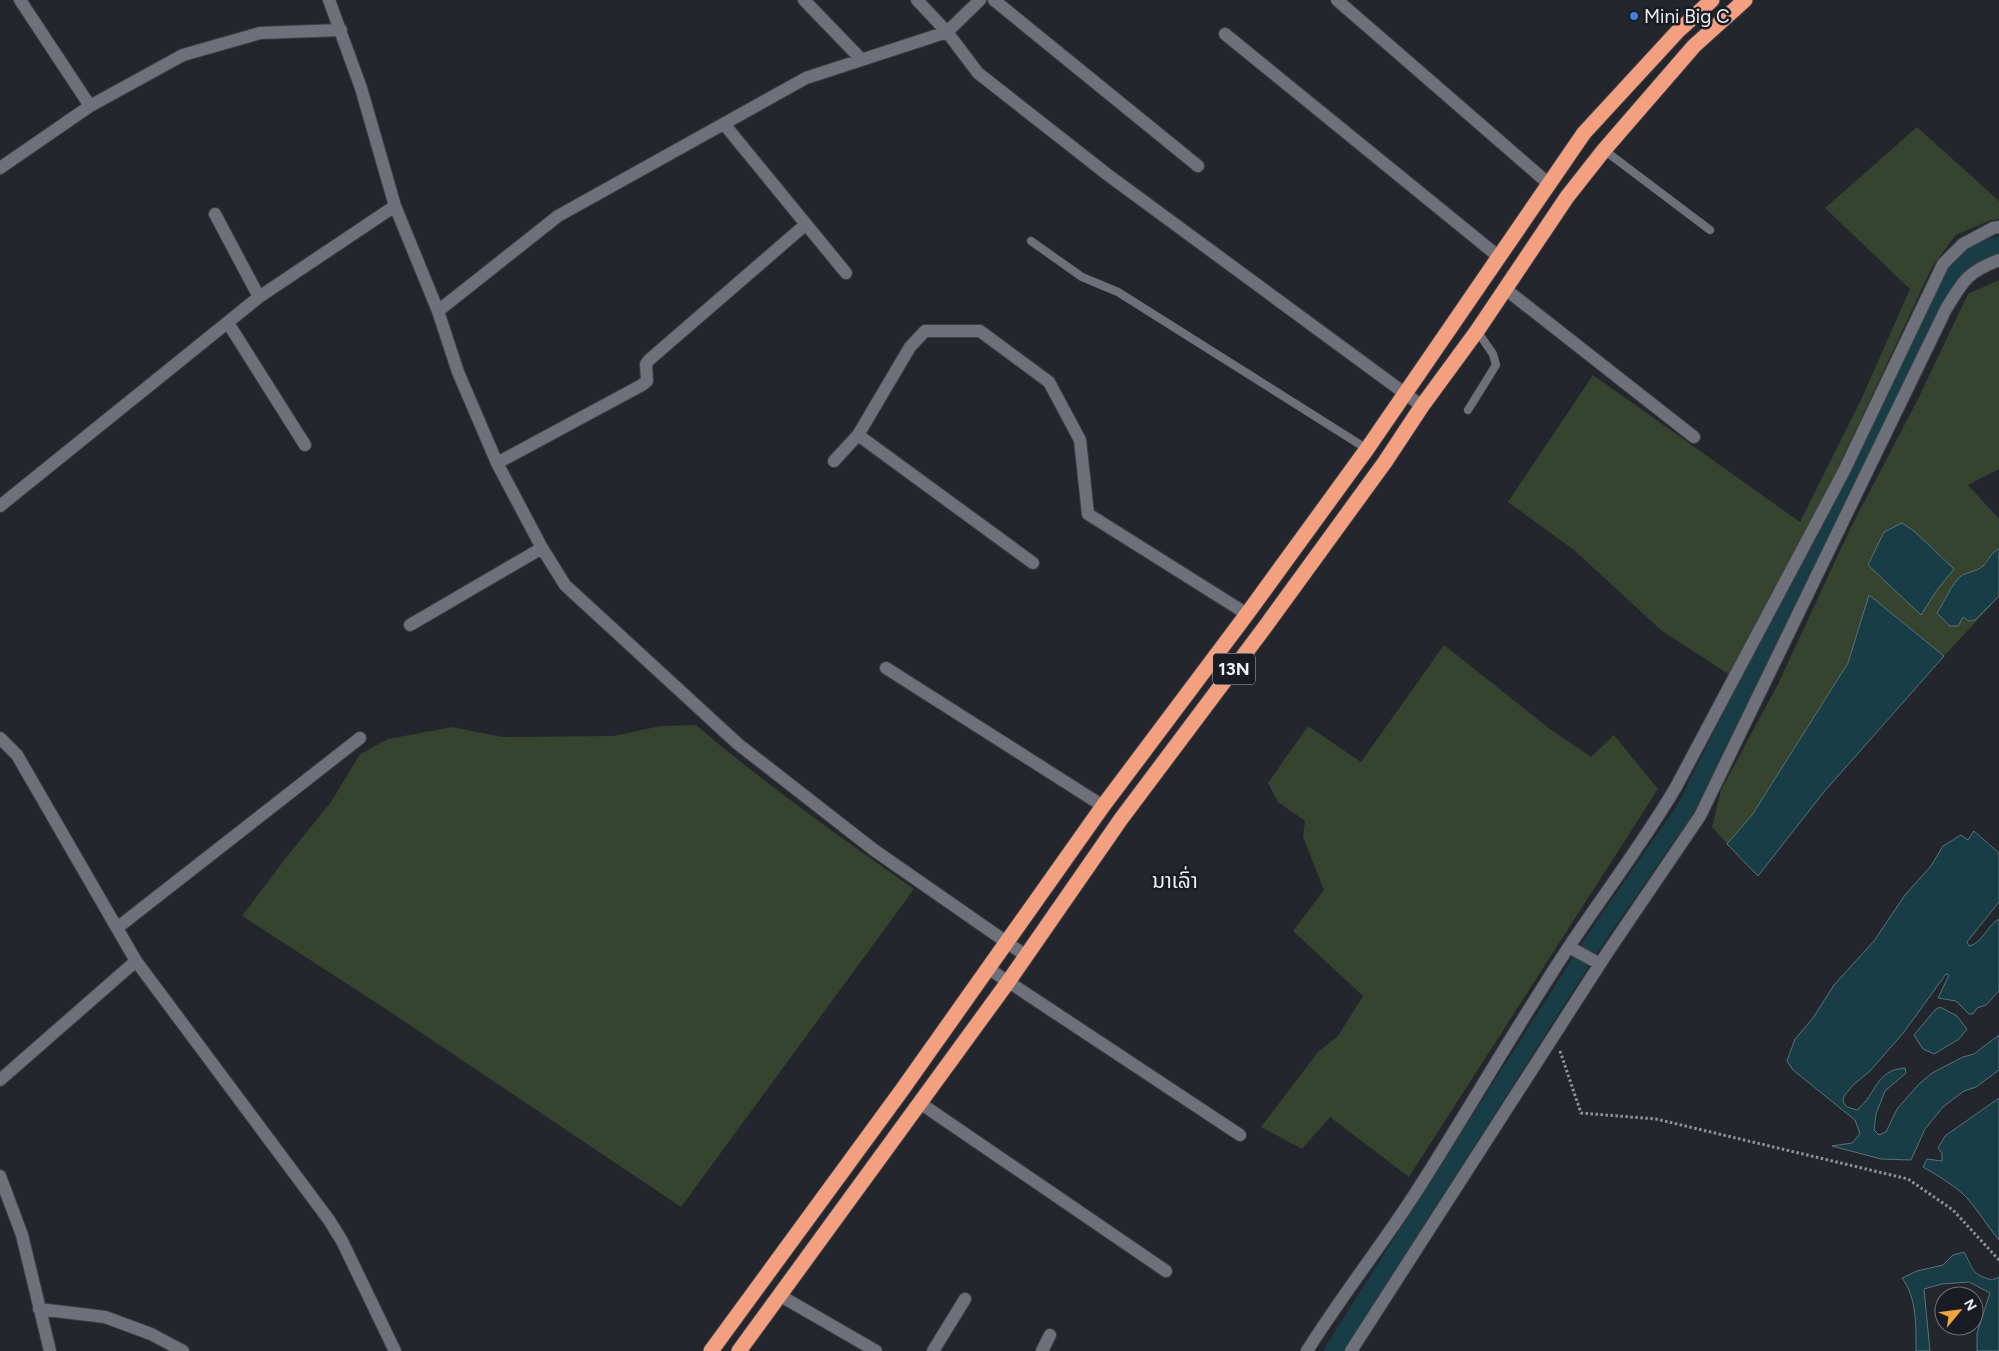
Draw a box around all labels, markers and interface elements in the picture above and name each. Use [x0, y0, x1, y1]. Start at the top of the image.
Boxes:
place label: Mini Big C [1644, 5, 1730, 28]
marker: Mini Big C [1628, 10, 1640, 22]
road number: 13N [1213, 654, 1255, 684]
district label: ນາເລົ່າ [1152, 866, 1198, 893]
north arrow [1934, 1286, 1984, 1336]
text: N [1960, 1296, 1980, 1314]

